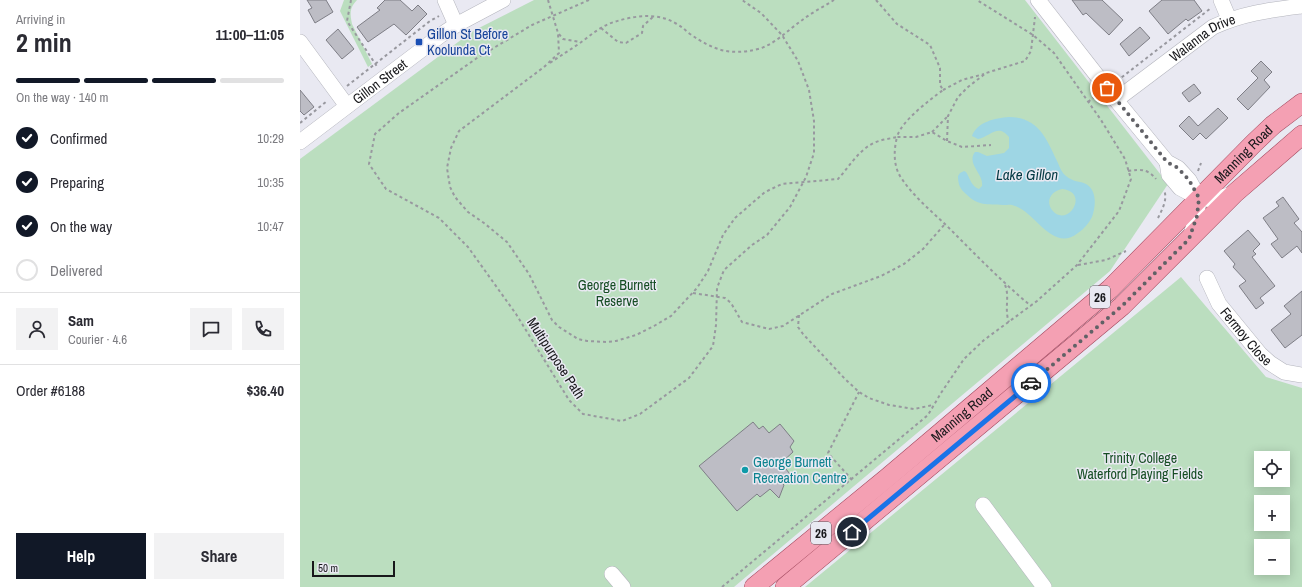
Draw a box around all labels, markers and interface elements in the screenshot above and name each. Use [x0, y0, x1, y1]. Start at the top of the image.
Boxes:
street label: Walanna Drive [1166, 10, 1238, 66]
text: Arriving in [16, 11, 65, 28]
text: 11:00–11:05 [216, 24, 284, 45]
text: 2 min [16, 25, 72, 60]
place label: Gillon St Before Koolunda Ct [427, 25, 508, 59]
marker: Gillon St Before Koolunda Ct [414, 37, 424, 47]
street label: Gillon Street [349, 55, 411, 108]
pin [1090, 71, 1124, 105]
icon: bag [1096, 77, 1118, 99]
text: On the way · 140 m [16, 89, 108, 106]
street label: Manning Road [1210, 121, 1276, 187]
icon: check [16, 127, 38, 149]
text: Confirmed [50, 128, 107, 149]
text: 10:29 [257, 130, 284, 147]
water label: Lake Gillon [996, 164, 1058, 185]
icon: check [16, 171, 38, 193]
text: Preparing [50, 172, 104, 193]
text: 10:35 [257, 174, 284, 191]
icon: check [16, 215, 38, 237]
text: On the way [50, 216, 112, 237]
text: 10:47 [257, 218, 284, 235]
text: Delivered [50, 260, 103, 281]
park label: George Burnett Reserve [578, 276, 656, 310]
road number: 26 [1090, 286, 1110, 308]
street label: Fermoy Close [1216, 304, 1276, 370]
button: person [16, 308, 58, 350]
button: chat [190, 308, 232, 350]
button: phone [242, 308, 284, 350]
text: Sam [68, 310, 94, 331]
street label: Multipurpose Path [523, 314, 589, 402]
text: Courier · 4.6 [68, 331, 127, 348]
courier [1011, 363, 1051, 403]
icon: car [1020, 372, 1042, 394]
text: Order #6188 [16, 380, 85, 401]
text: $36.40 [246, 380, 284, 401]
street label: Manning Road [927, 383, 996, 446]
park label: Trinity College Waterford Playing Fields [1077, 449, 1203, 483]
map controls [1254, 451, 1290, 575]
button: locate [1254, 451, 1290, 487]
place label: George Burnett Recreation Centre [753, 453, 847, 487]
marker: George Burnett Recreation Centre [740, 465, 750, 475]
button: + [1254, 495, 1290, 531]
pin [835, 515, 869, 549]
icon: home [841, 521, 863, 543]
road number: 26 [811, 522, 831, 544]
button: Help [16, 533, 146, 579]
button: Share [154, 533, 284, 579]
button: − [1254, 539, 1290, 575]
scale bar [312, 559, 395, 578]
text: 50 m [318, 561, 338, 575]

